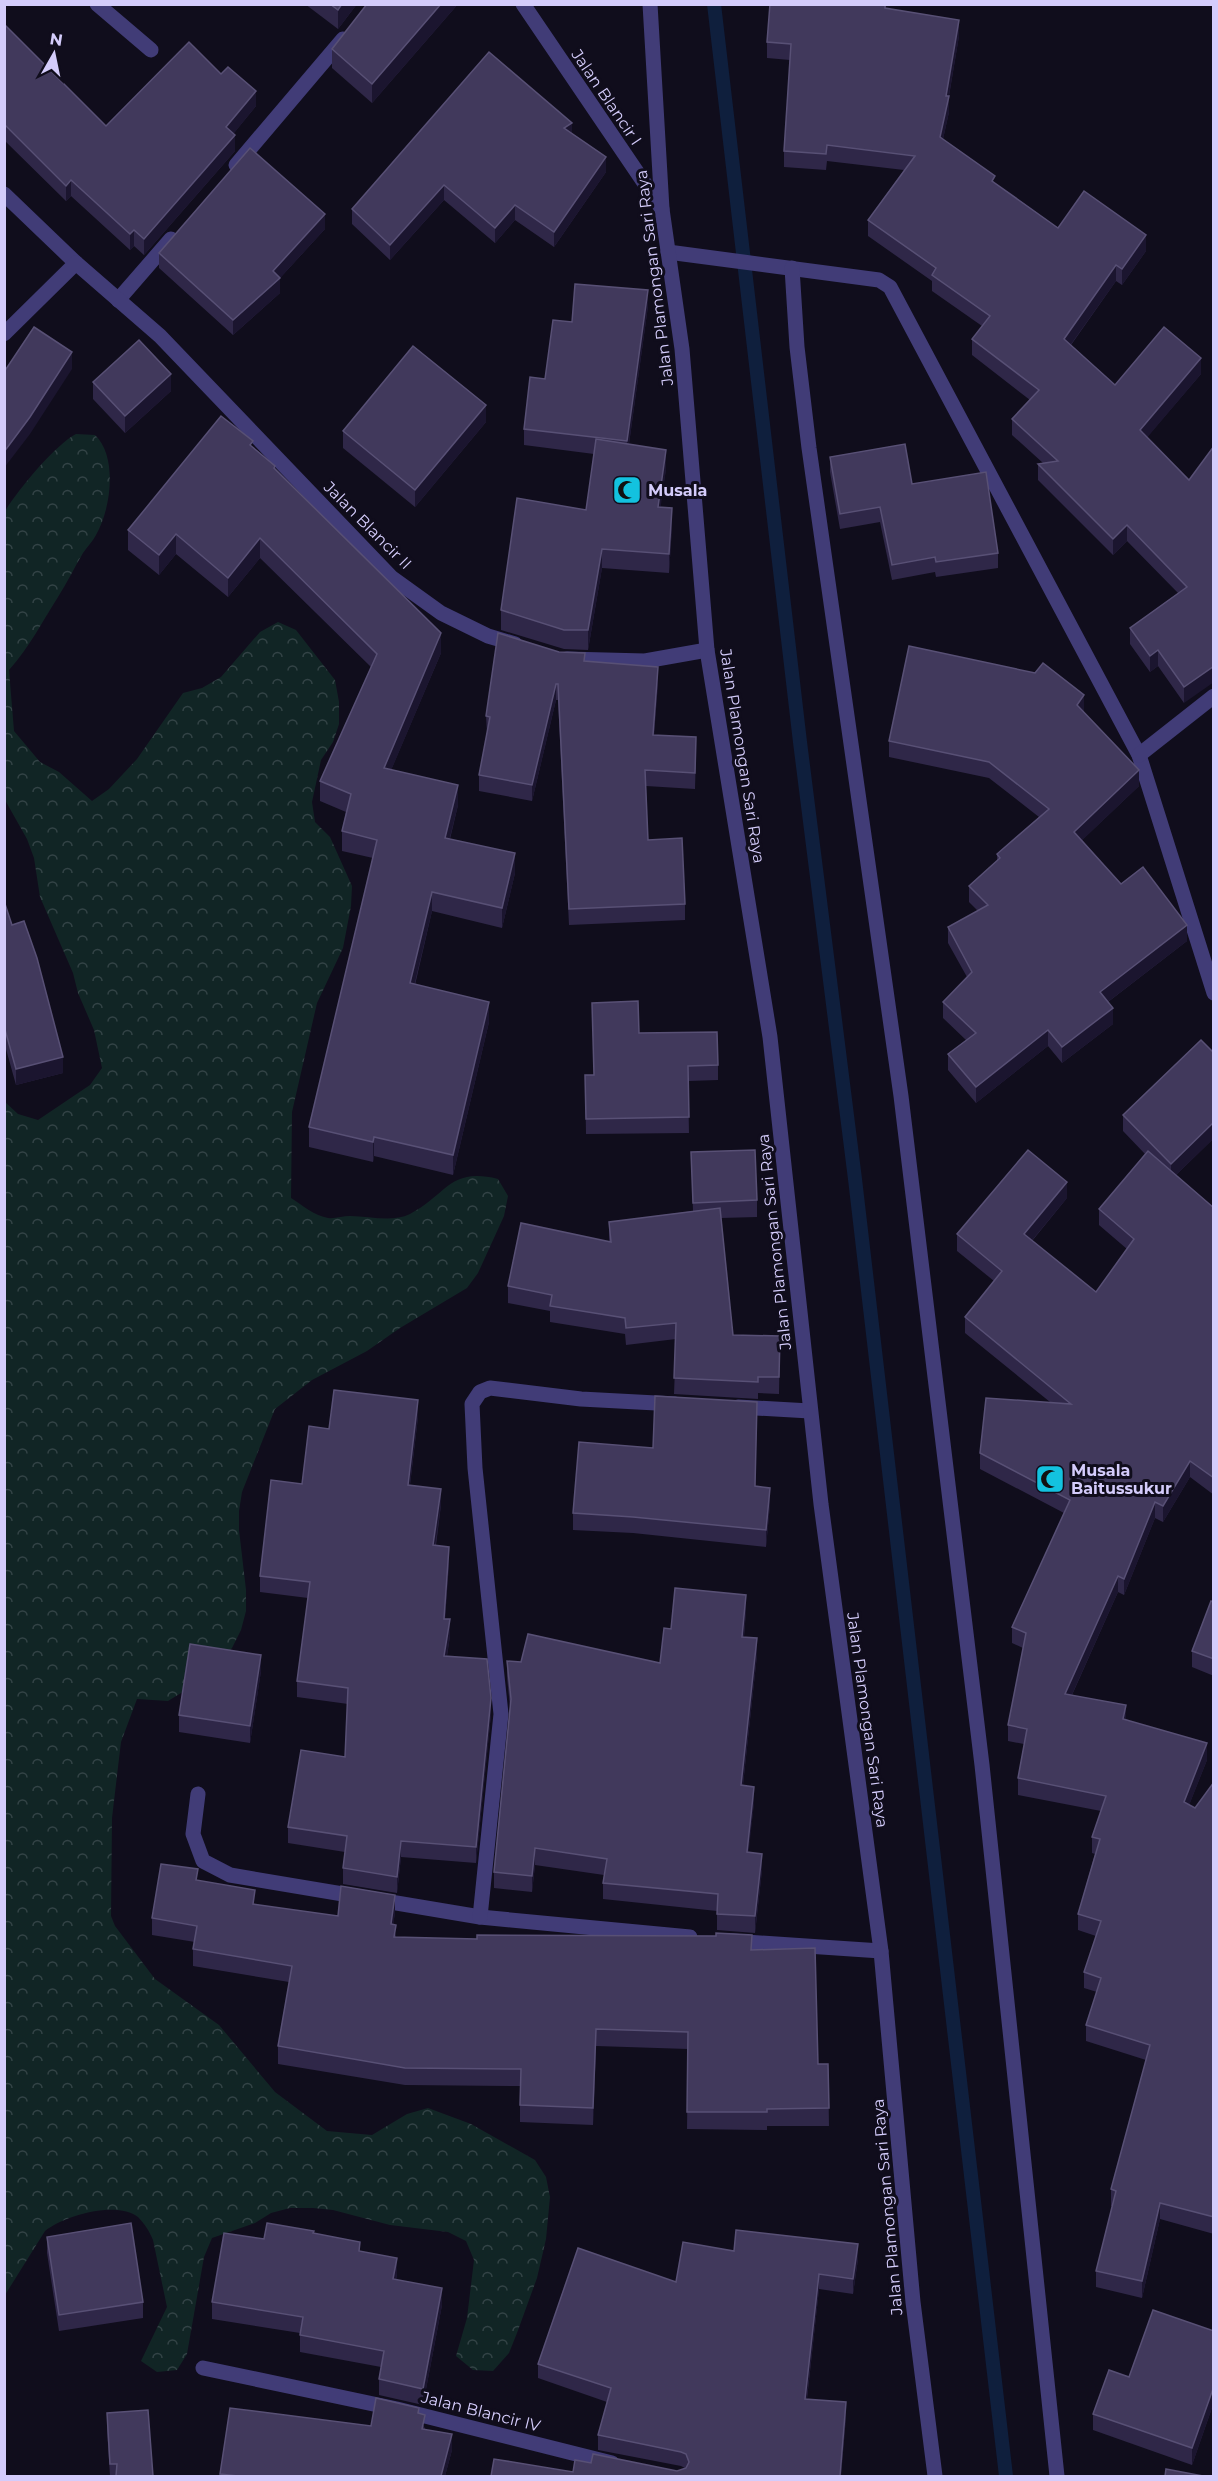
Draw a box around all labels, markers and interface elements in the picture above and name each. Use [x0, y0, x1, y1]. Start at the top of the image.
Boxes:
north arrow [24, 24, 84, 84]
text: N [48, 29, 64, 50]
street label: Jalan Blancir I [567, 45, 646, 149]
street label: Jalan Plamongan Sari Raya [632, 169, 677, 388]
mosque icon: Musala [611, 474, 643, 506]
street label: Jalan Blancir II [319, 477, 415, 573]
place label: Musala [648, 481, 707, 500]
street label: Jalan Plamongan Sari Raya [716, 646, 769, 865]
street label: Jalan Plamongan Sari Raya [754, 1133, 795, 1352]
place label: Musala Baitussukur [1071, 1461, 1172, 1498]
mosque icon: Musala Baitussukur [1034, 1463, 1066, 1495]
street label: Jalan Plamongan Sari Raya [843, 1610, 892, 1829]
street label: Jalan Plamongan Sari Raya [869, 2098, 907, 2317]
street label: Jalan Blancir IV [418, 2387, 543, 2436]

